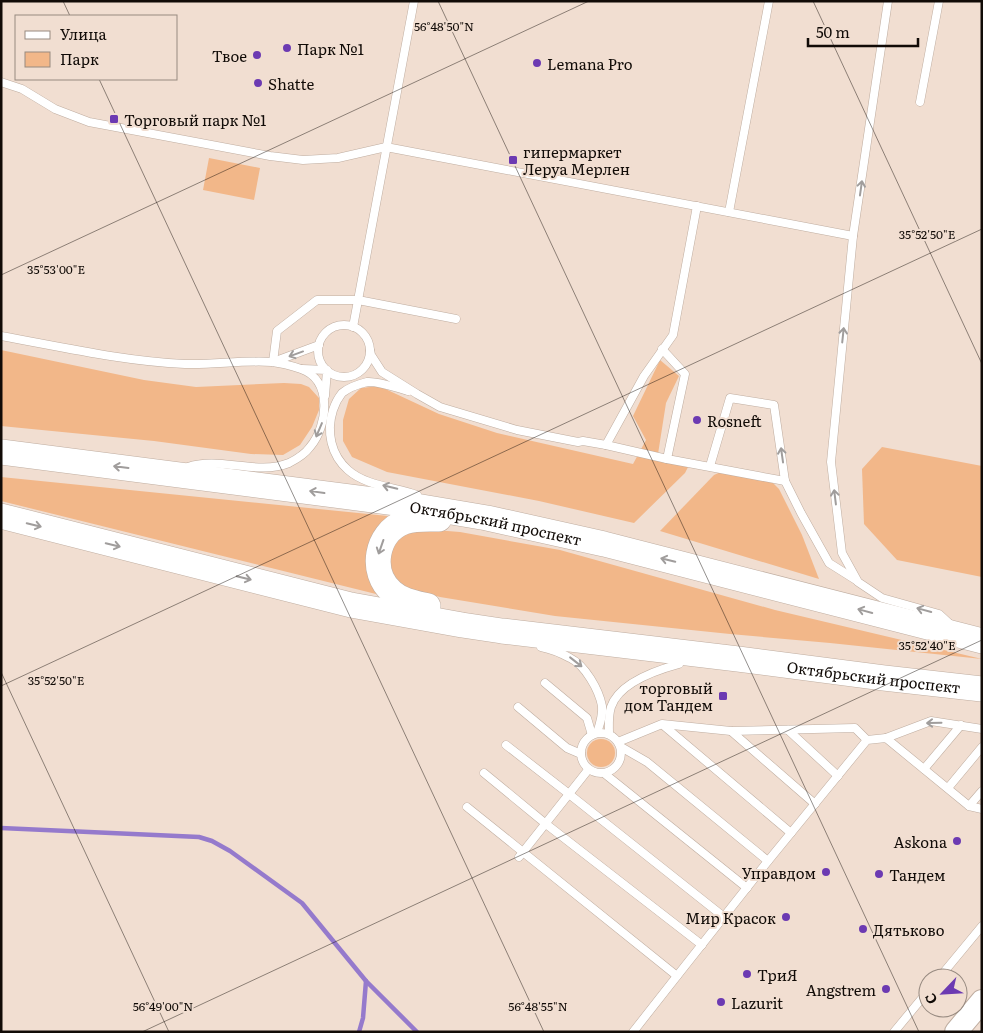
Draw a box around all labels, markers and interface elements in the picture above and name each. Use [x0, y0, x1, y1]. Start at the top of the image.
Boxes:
legend [15, 15, 178, 80]
scale bar [808, 15, 918, 47]
text: 56°48'50"N [414, 17, 474, 35]
text: 50 m [816, 20, 850, 43]
text: Улица [60, 22, 108, 45]
place label: Парк №1 [297, 37, 364, 60]
marker: Парк №1 [281, 42, 293, 54]
place label: Твое [212, 44, 247, 67]
text: Парк [60, 47, 99, 70]
marker: Твое [251, 49, 263, 61]
place label: Lemana Pro [547, 52, 633, 75]
marker: Lemana Pro [531, 57, 543, 69]
place label: Shatte [268, 72, 315, 95]
marker: Shatte [252, 77, 264, 89]
place label: Торговый парк №1 [124, 108, 266, 131]
marker: Торговый парк №1 [108, 113, 120, 125]
place label: гипермаркет Леруа Мерлен [523, 140, 630, 180]
marker: гипермаркет Леруа Мерлен [507, 154, 519, 166]
one-way arrow [856, 180, 866, 196]
text: 35°52'50"E [899, 225, 956, 243]
text: 35°53'00"E [27, 260, 85, 278]
one-way arrow [839, 327, 848, 343]
one-way arrow [289, 350, 304, 359]
place label: Rosneft [707, 409, 761, 432]
marker: Rosneft [691, 414, 703, 426]
one-way arrow [314, 422, 323, 437]
one-way arrow [776, 447, 786, 463]
one-way arrow [113, 462, 129, 472]
one-way arrow [383, 482, 399, 491]
one-way arrow [310, 487, 326, 497]
one-way arrow [830, 489, 840, 505]
street label: Октябрьский проспект [408, 494, 584, 550]
one-way arrow [25, 520, 41, 530]
one-way arrow [376, 539, 385, 555]
one-way arrow [105, 541, 121, 550]
one-way arrow [661, 555, 677, 564]
one-way arrow [236, 574, 252, 583]
one-way arrow [917, 605, 933, 614]
one-way arrow [858, 606, 874, 616]
text: 35°52'40"E [898, 636, 956, 654]
street label: Октябрьский проспект [786, 654, 962, 698]
one-way arrow [569, 657, 582, 668]
text: 35°52'50"E [28, 671, 85, 689]
place label: торговый дом Тандем [624, 676, 713, 716]
marker: торговый дом Тандем [717, 690, 729, 702]
one-way arrow [926, 718, 942, 727]
place label: Askona [894, 830, 948, 853]
marker: Askona [951, 835, 963, 847]
place label: Управдом [742, 861, 816, 884]
place label: Тандем [889, 863, 946, 886]
marker: Управдом [820, 866, 832, 878]
marker: Тандем [873, 868, 885, 880]
place label: Мир Красок [685, 906, 776, 929]
marker: Мир Красок [780, 911, 792, 923]
place label: Дятьково [873, 918, 945, 941]
marker: Дятьково [857, 923, 869, 935]
place label: ТриЯ [757, 963, 798, 986]
marker: ТриЯ [741, 968, 753, 980]
north arrow [918, 968, 968, 1018]
place label: Angstrem [806, 978, 876, 1001]
marker: Angstrem [880, 983, 892, 995]
text: С [919, 990, 941, 1008]
place label: Lazurit [731, 991, 783, 1014]
marker: Lazurit [715, 996, 727, 1008]
text: 56°49'00"N [133, 997, 193, 1015]
text: 56°48'55"N [508, 997, 568, 1015]

